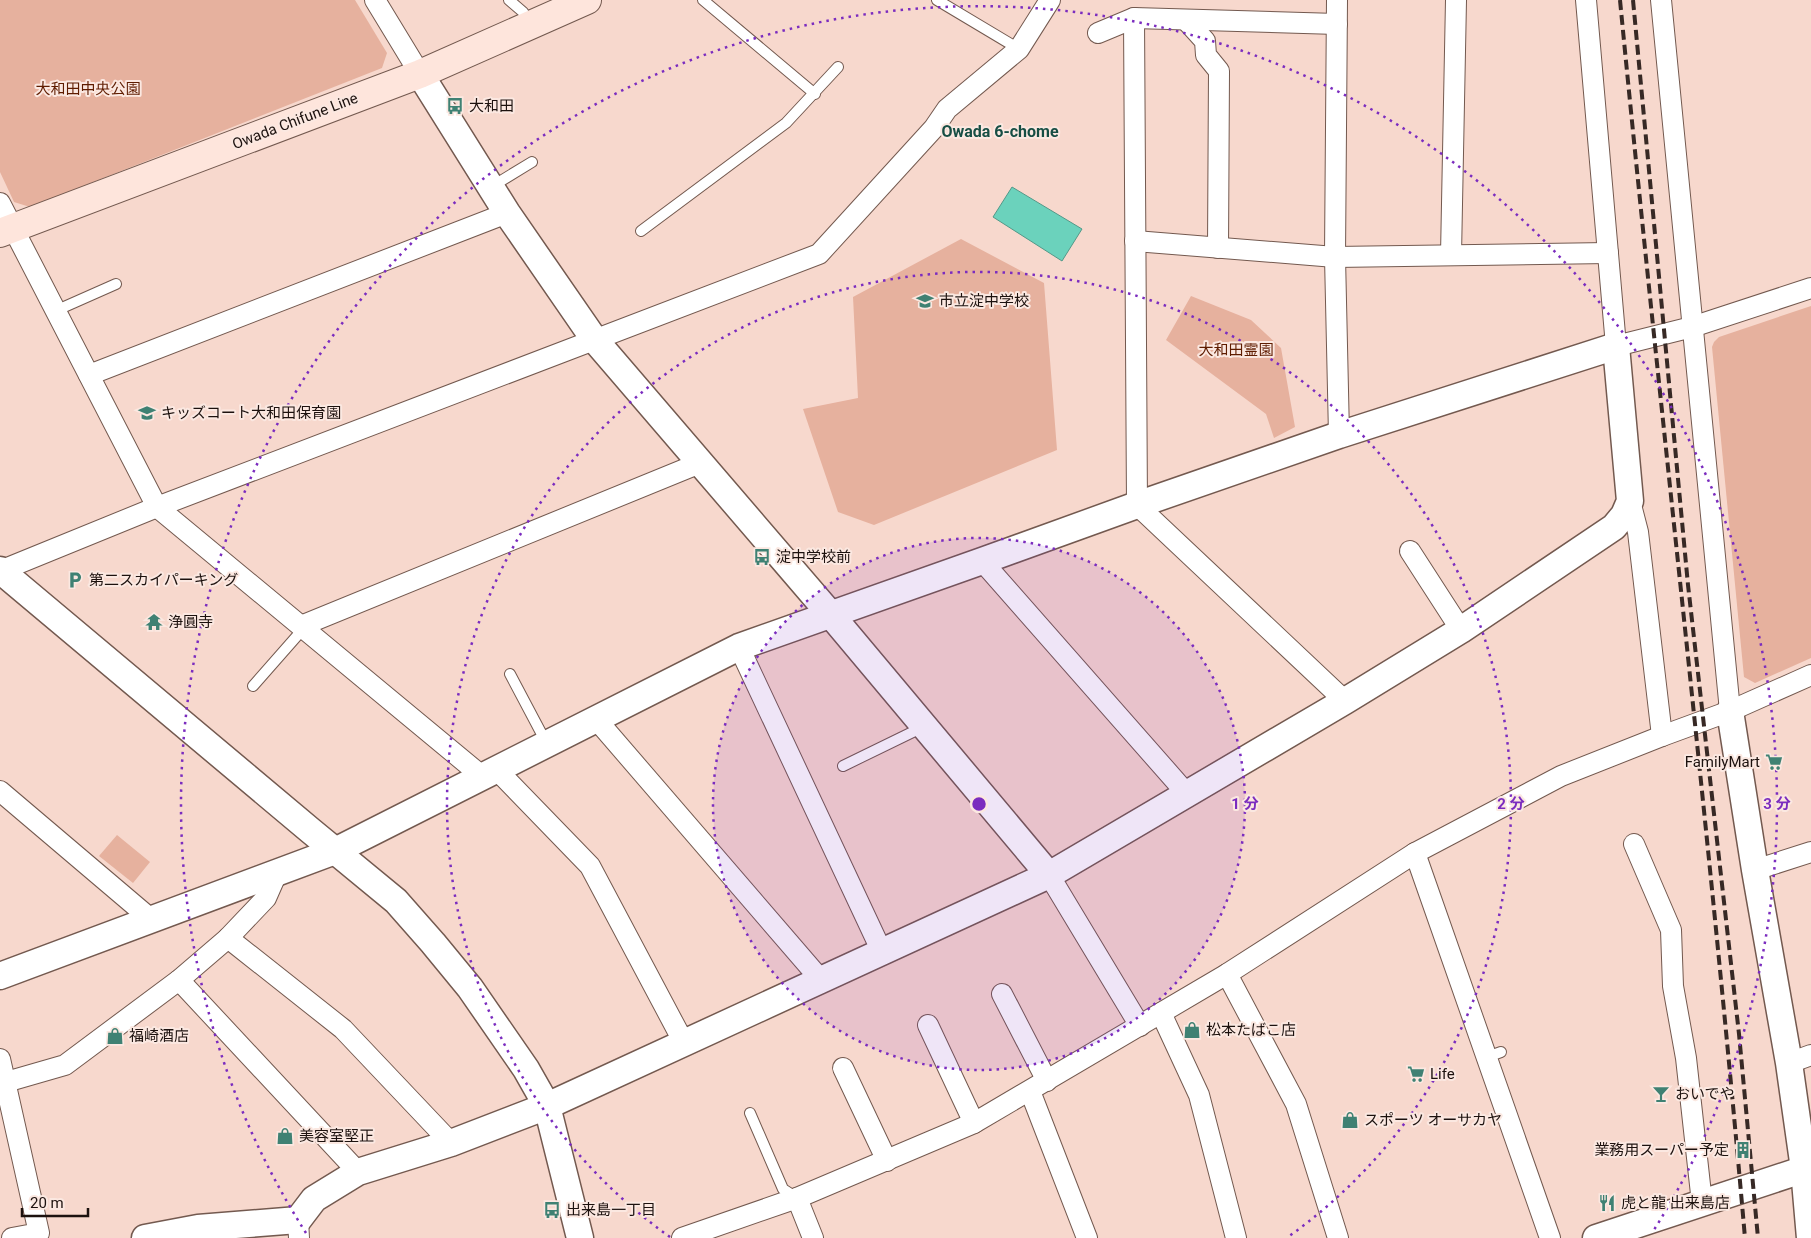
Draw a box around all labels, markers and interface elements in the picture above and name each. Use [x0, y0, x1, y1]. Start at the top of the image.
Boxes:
park label: 大和田中央公園 [35, 80, 141, 98]
street label: Owada Chifune Line [230, 89, 360, 153]
bus stop icon: 大和田 [445, 96, 465, 116]
place label: 大和田 [469, 97, 514, 115]
district label: Owada 6-chome [941, 122, 1059, 141]
school or university icon: 市立淀中学校 [915, 291, 935, 311]
place label: 市立淀中学校 [939, 292, 1029, 310]
park label: 大和田霊園 [1198, 341, 1274, 359]
school or university icon: キッズコート大和田保育園 [137, 403, 157, 423]
place label: キッズコート大和田保育園 [161, 404, 341, 422]
bus stop icon: 淀中学校前 [752, 547, 772, 567]
place label: 淀中学校前 [776, 548, 851, 566]
parking icon: 第二スカイパーキング [65, 570, 85, 590]
place label: 第二スカイパーキング [89, 571, 238, 589]
temple icon: 浄圓寺 [144, 612, 164, 632]
place label: 浄圓寺 [168, 613, 213, 631]
supermarket icon: FamilyMart [1764, 752, 1784, 772]
place label: FamilyMart [1685, 753, 1760, 771]
centre of rings [970, 795, 988, 813]
text: 1 分 [1231, 795, 1259, 813]
text: 2 分 [1497, 795, 1525, 813]
text: 3 分 [1763, 795, 1791, 813]
shop icon: 松本たばこ店 [1182, 1020, 1202, 1040]
place label: 松本たばこ店 [1206, 1021, 1296, 1039]
shop icon: 福崎酒店 [105, 1026, 125, 1046]
place label: 福崎酒店 [129, 1027, 189, 1045]
supermarket icon: Life [1406, 1064, 1426, 1084]
place label: Life [1430, 1065, 1455, 1083]
bar icon: おいでや [1651, 1084, 1671, 1104]
place label: おいでや [1675, 1085, 1735, 1103]
shop icon: スポーツ オーサカヤ [1340, 1110, 1360, 1130]
place label: スポーツ オーサカヤ [1364, 1111, 1502, 1129]
shop icon: 美容室堅正 [275, 1126, 295, 1146]
place label: 美容室堅正 [299, 1127, 374, 1145]
building icon: 業務用スーパー予定 [1733, 1140, 1753, 1160]
place label: 業務用スーパー予定 [1594, 1141, 1729, 1159]
scale bar [22, 1186, 89, 1218]
restaurant icon: 虎と龍 出来島店 [1597, 1193, 1617, 1213]
text: 20 m [30, 1194, 64, 1212]
place label: 虎と龍 出来島店 [1621, 1194, 1730, 1212]
bus stop icon: 出来島一丁目 [542, 1200, 562, 1220]
place label: 出来島一丁目 [566, 1201, 656, 1219]

